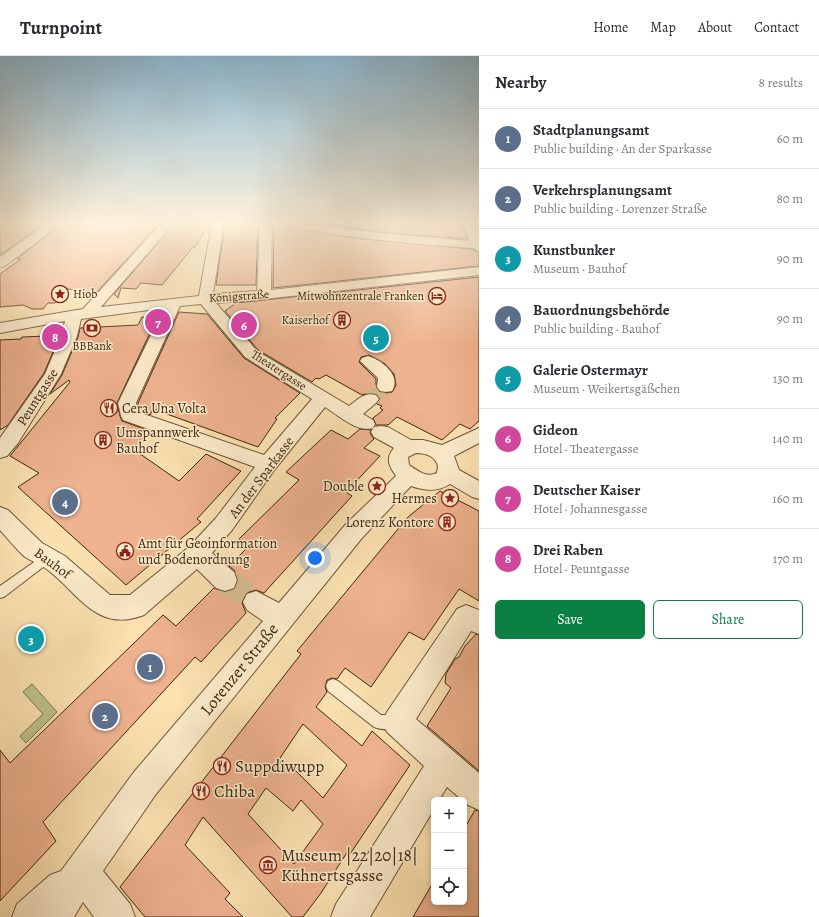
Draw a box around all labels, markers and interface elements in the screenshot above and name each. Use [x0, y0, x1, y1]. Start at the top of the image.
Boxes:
text: Turnpoint [20, 15, 102, 41]
text: Home [593, 18, 628, 37]
text: Map [650, 18, 676, 37]
text: About [698, 18, 732, 37]
text: Contact [754, 18, 799, 37]
text: Nearby [495, 71, 546, 94]
text: 8 results [759, 74, 803, 91]
text: Stadtplanungsamt [533, 120, 649, 140]
text: 1 [506, 130, 510, 147]
text: 60 m [777, 130, 803, 147]
text: Public building · An der Sparkasse [533, 140, 712, 157]
text: Verkehrsplanungsamt [533, 180, 672, 200]
text: 2 [505, 190, 511, 207]
text: 80 m [776, 190, 803, 207]
text: Public building · Lorenzer Straße [533, 200, 707, 217]
text: Kunstbunker [533, 240, 615, 260]
text: 3 [505, 250, 511, 267]
text: 90 m [777, 250, 803, 267]
text: Museum · Bauhof [533, 260, 626, 277]
place icon: Hiob [50, 284, 70, 304]
place label: Hiob [73, 286, 97, 302]
street label: Königstraße [208, 286, 270, 306]
hotel icon: Mitwohnzentrale Franken [427, 286, 447, 306]
place label: Mitwohnzentrale Franken [297, 288, 424, 304]
text: Bauordnungsbehörde [533, 300, 670, 320]
pin: 7 [145, 307, 171, 337]
pin: 6 [231, 310, 257, 340]
building icon: Kaiserhof [332, 310, 352, 330]
text: 4 [505, 310, 511, 327]
text: 90 m [777, 310, 803, 327]
place label: Kaiserhof [281, 312, 331, 328]
bank icon: BBBank [82, 318, 102, 338]
text: Public building · Bauhof [533, 320, 660, 337]
pin: 8 [42, 322, 68, 352]
pin: 5 [363, 323, 389, 353]
place label: BBBank [72, 338, 112, 354]
street label: Theatergasse [248, 346, 310, 394]
text: Galerie Ostermayr [533, 360, 648, 380]
street label: Peuntgasse [12, 365, 62, 429]
text: 5 [505, 370, 511, 387]
text: 130 m [773, 370, 803, 387]
text: Museum · Weikertsgäßchen [533, 380, 680, 397]
restaurant icon: Cera Una Volta [99, 398, 119, 418]
place label: Cera Una Volta [122, 399, 207, 418]
text: Gideon [533, 420, 578, 440]
place label: Umspannwerk Bauhof [116, 423, 200, 458]
building icon: Umspannwerk Bauhof [93, 430, 113, 450]
text: 6 [505, 430, 511, 447]
text: 140 m [772, 430, 803, 447]
street label: An der Sparkasse [224, 433, 298, 523]
text: Hotel · Theatergasse [533, 440, 639, 457]
place icon: Double [367, 476, 387, 496]
place label: Double [323, 477, 364, 496]
text: Deutscher Kaiser [533, 480, 640, 500]
pin: 4 [52, 487, 78, 517]
place icon: Hermes [440, 488, 460, 508]
place label: Hermes [392, 489, 437, 508]
text: 7 [505, 490, 511, 507]
text: 160 m [772, 490, 803, 507]
text: Hotel · Johannesgasse [533, 500, 647, 517]
building icon: Lorenz Kontore [437, 512, 457, 532]
place label: Lorenz Kontore [345, 513, 434, 532]
place label: Amt für Geoinformation und Bodenordnung [137, 534, 278, 569]
text: Drei Raben [533, 540, 603, 560]
public building icon: Amt für Geoinformation und Bodenordnung [115, 541, 135, 561]
street label: Bauhof [30, 544, 77, 585]
your location [305, 548, 325, 568]
text: 8 [505, 550, 511, 567]
text: 170 m [773, 550, 803, 567]
text: Hotel · Peuntgasse [533, 560, 630, 577]
button: Save [495, 600, 645, 639]
button: Share [653, 600, 803, 639]
street label: Lorenzer Straße [195, 618, 284, 720]
pin: 3 [18, 624, 44, 654]
pin: 1 [137, 652, 163, 682]
pin: 2 [92, 701, 118, 731]
place label: Suppdiwupp [235, 755, 324, 778]
restaurant icon: Suppdiwupp [212, 756, 232, 776]
place label: Chiba [214, 780, 255, 803]
restaurant icon: Chiba [191, 781, 211, 801]
map controls [431, 797, 467, 905]
button: + [431, 797, 467, 833]
button: − [431, 833, 467, 869]
place label: Museum |22|20|18| Kühnertsgasse [281, 844, 418, 887]
museum icon: Museum |22|20|18| Kühnertsgasse [258, 855, 278, 875]
button: locate [431, 869, 467, 905]

